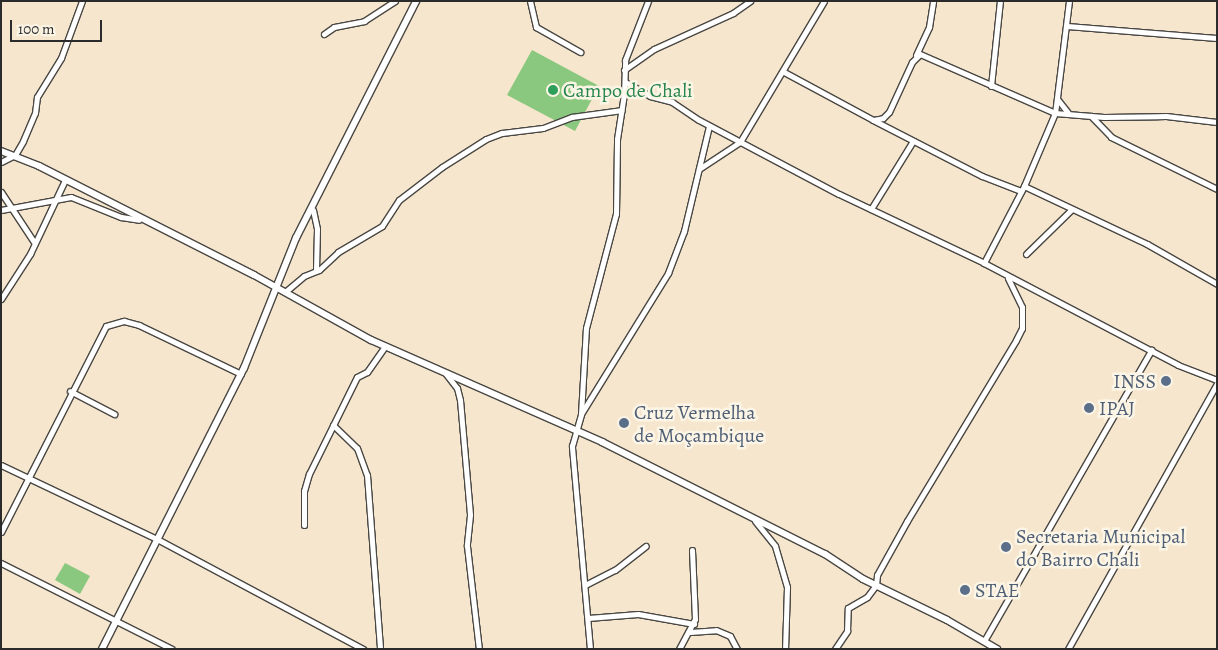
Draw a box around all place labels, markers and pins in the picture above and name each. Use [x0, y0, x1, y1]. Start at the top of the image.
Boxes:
place label: Campo de Chali [563, 78, 693, 102]
marker: Campo de Chali [547, 84, 559, 96]
place label: INSS [1113, 369, 1156, 393]
marker: INSS [1160, 375, 1172, 387]
place label: IPAJ [1099, 396, 1135, 420]
place label: Cruz Vermelha de Moçambique [634, 400, 764, 447]
marker: IPAJ [1083, 402, 1095, 414]
marker: Cruz Vermelha de Moçambique [618, 417, 630, 429]
place label: Secretaria Municipal do Bairro Chali [1016, 524, 1185, 571]
marker: Secretaria Municipal do Bairro Chali [1000, 541, 1012, 553]
place label: STAE [975, 578, 1020, 602]
marker: STAE [959, 584, 971, 596]

